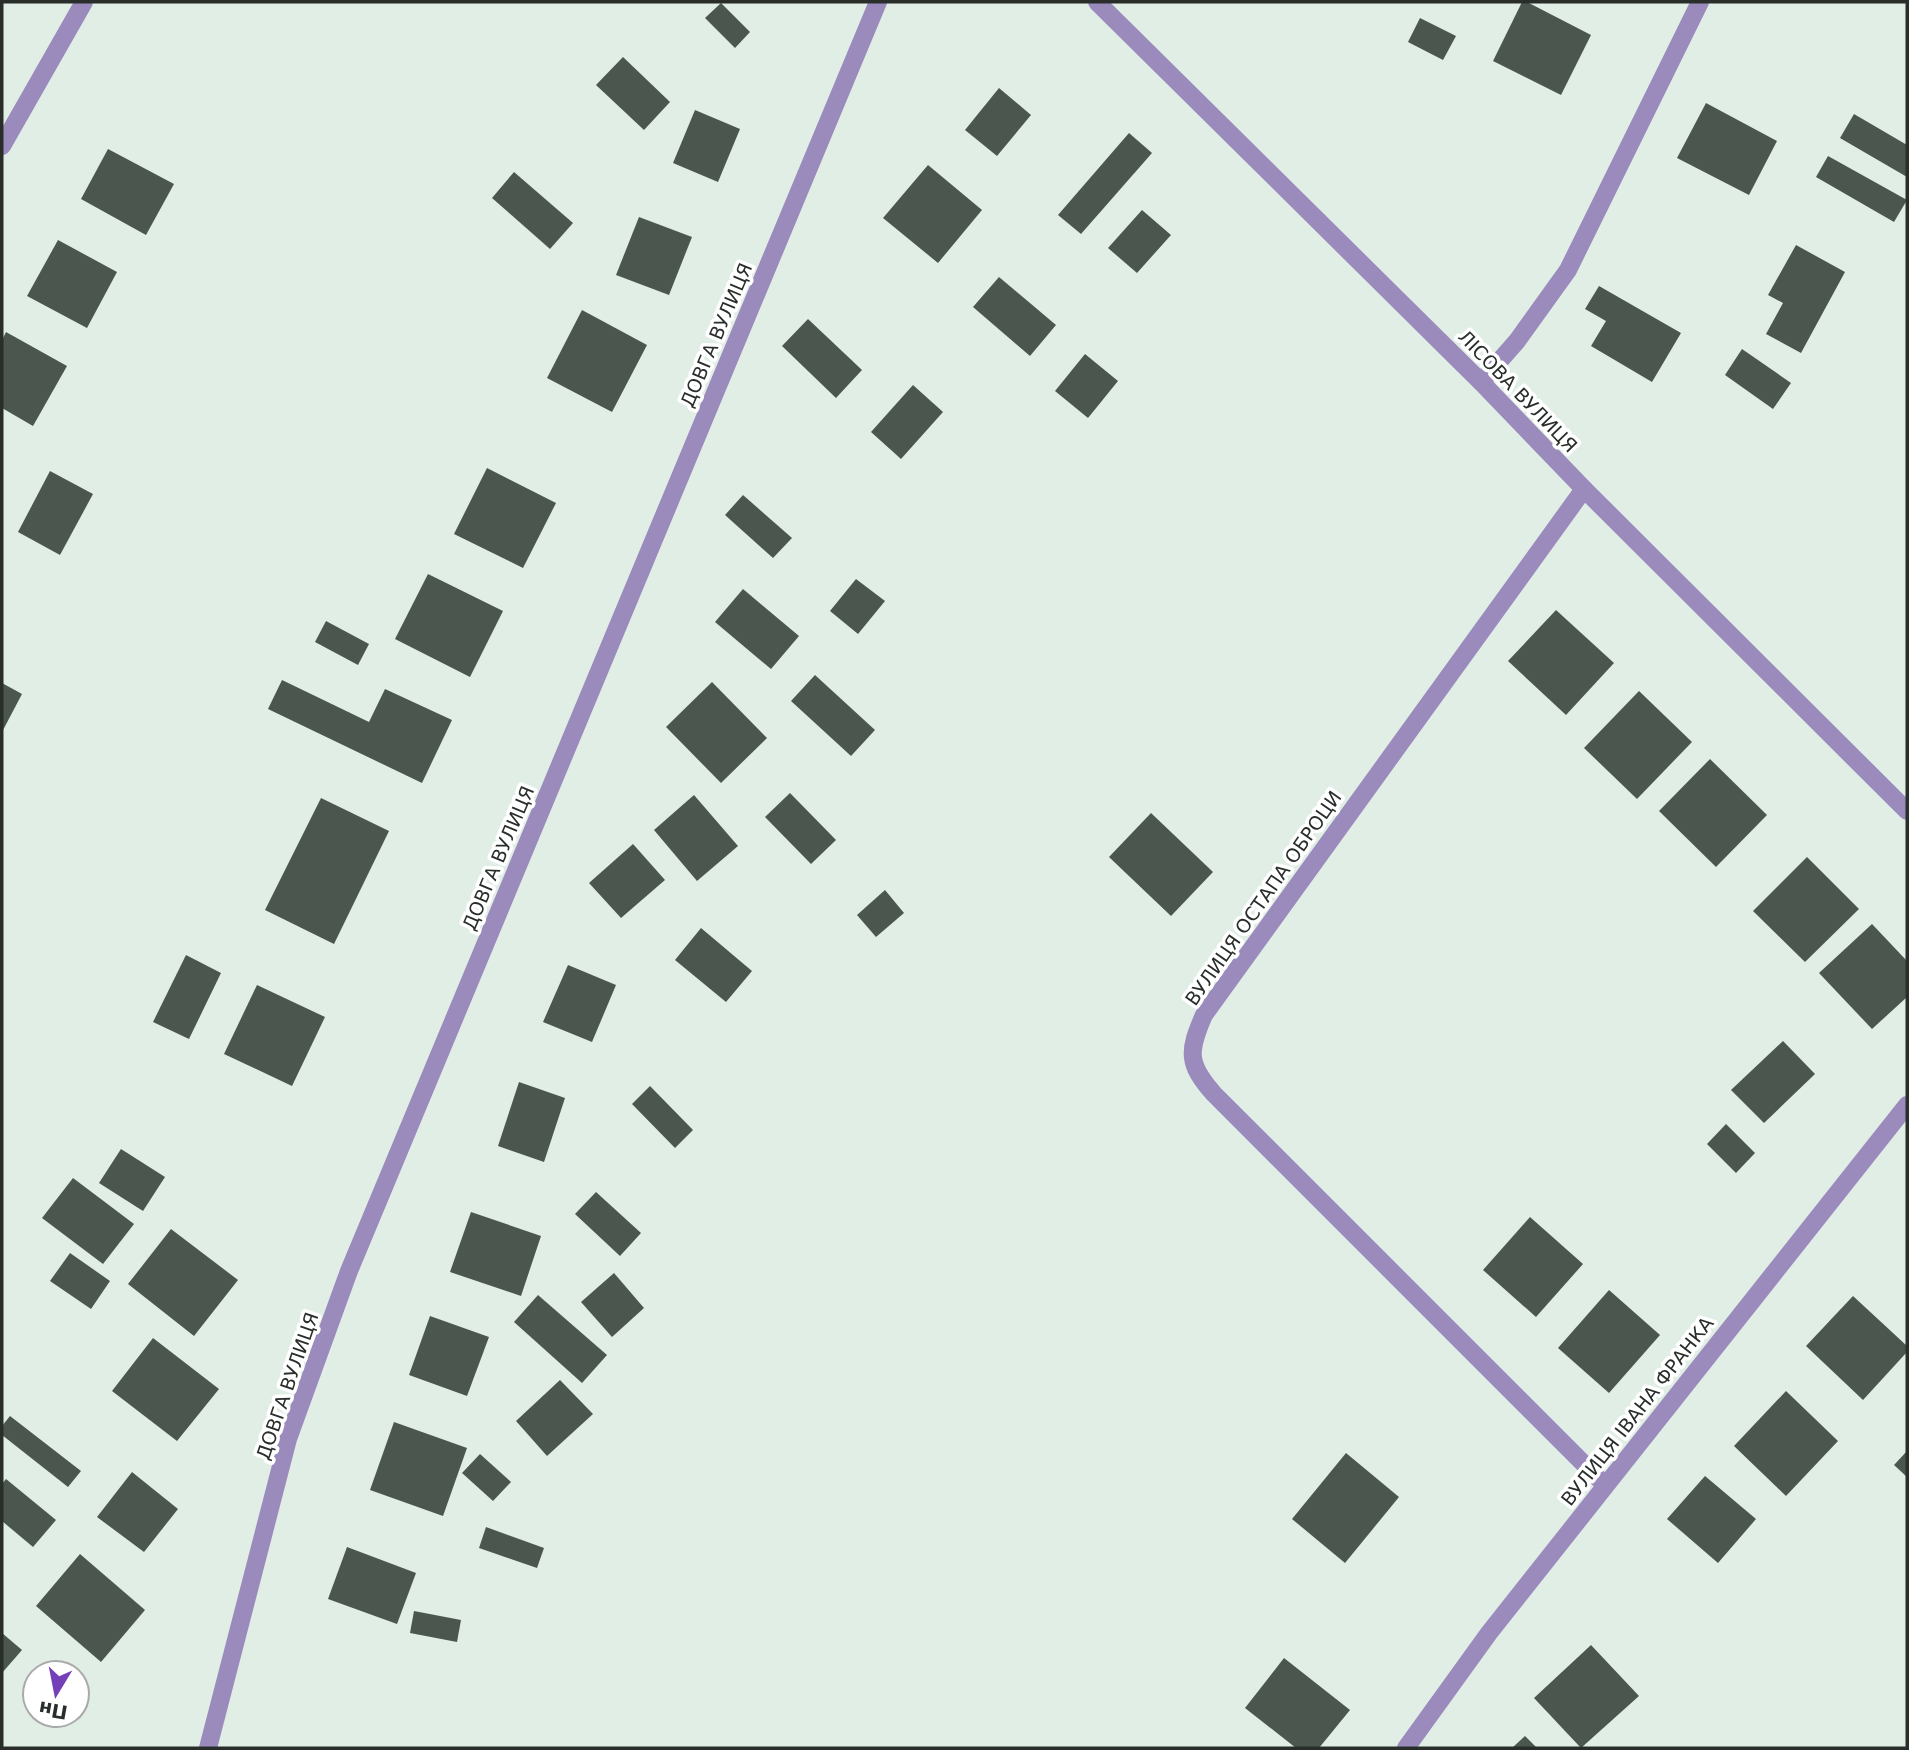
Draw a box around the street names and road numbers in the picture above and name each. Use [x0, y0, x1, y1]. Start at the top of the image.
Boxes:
street label: ДОВГА ВУЛИЦЯ [676, 260, 756, 410]
street label: ЛІСОВА ВУЛИЦЯ [1454, 325, 1582, 457]
street label: ДОВГА ВУЛИЦЯ [458, 783, 538, 933]
street label: ВУЛИЦЯ ОСТАПА ОБРОЦИ [1180, 787, 1346, 1009]
street label: ДОВГА ВУЛИЦЯ [251, 1309, 323, 1463]
street label: ВУЛИЦЯ ІВАНА ФРАНКА [1556, 1312, 1718, 1510]

